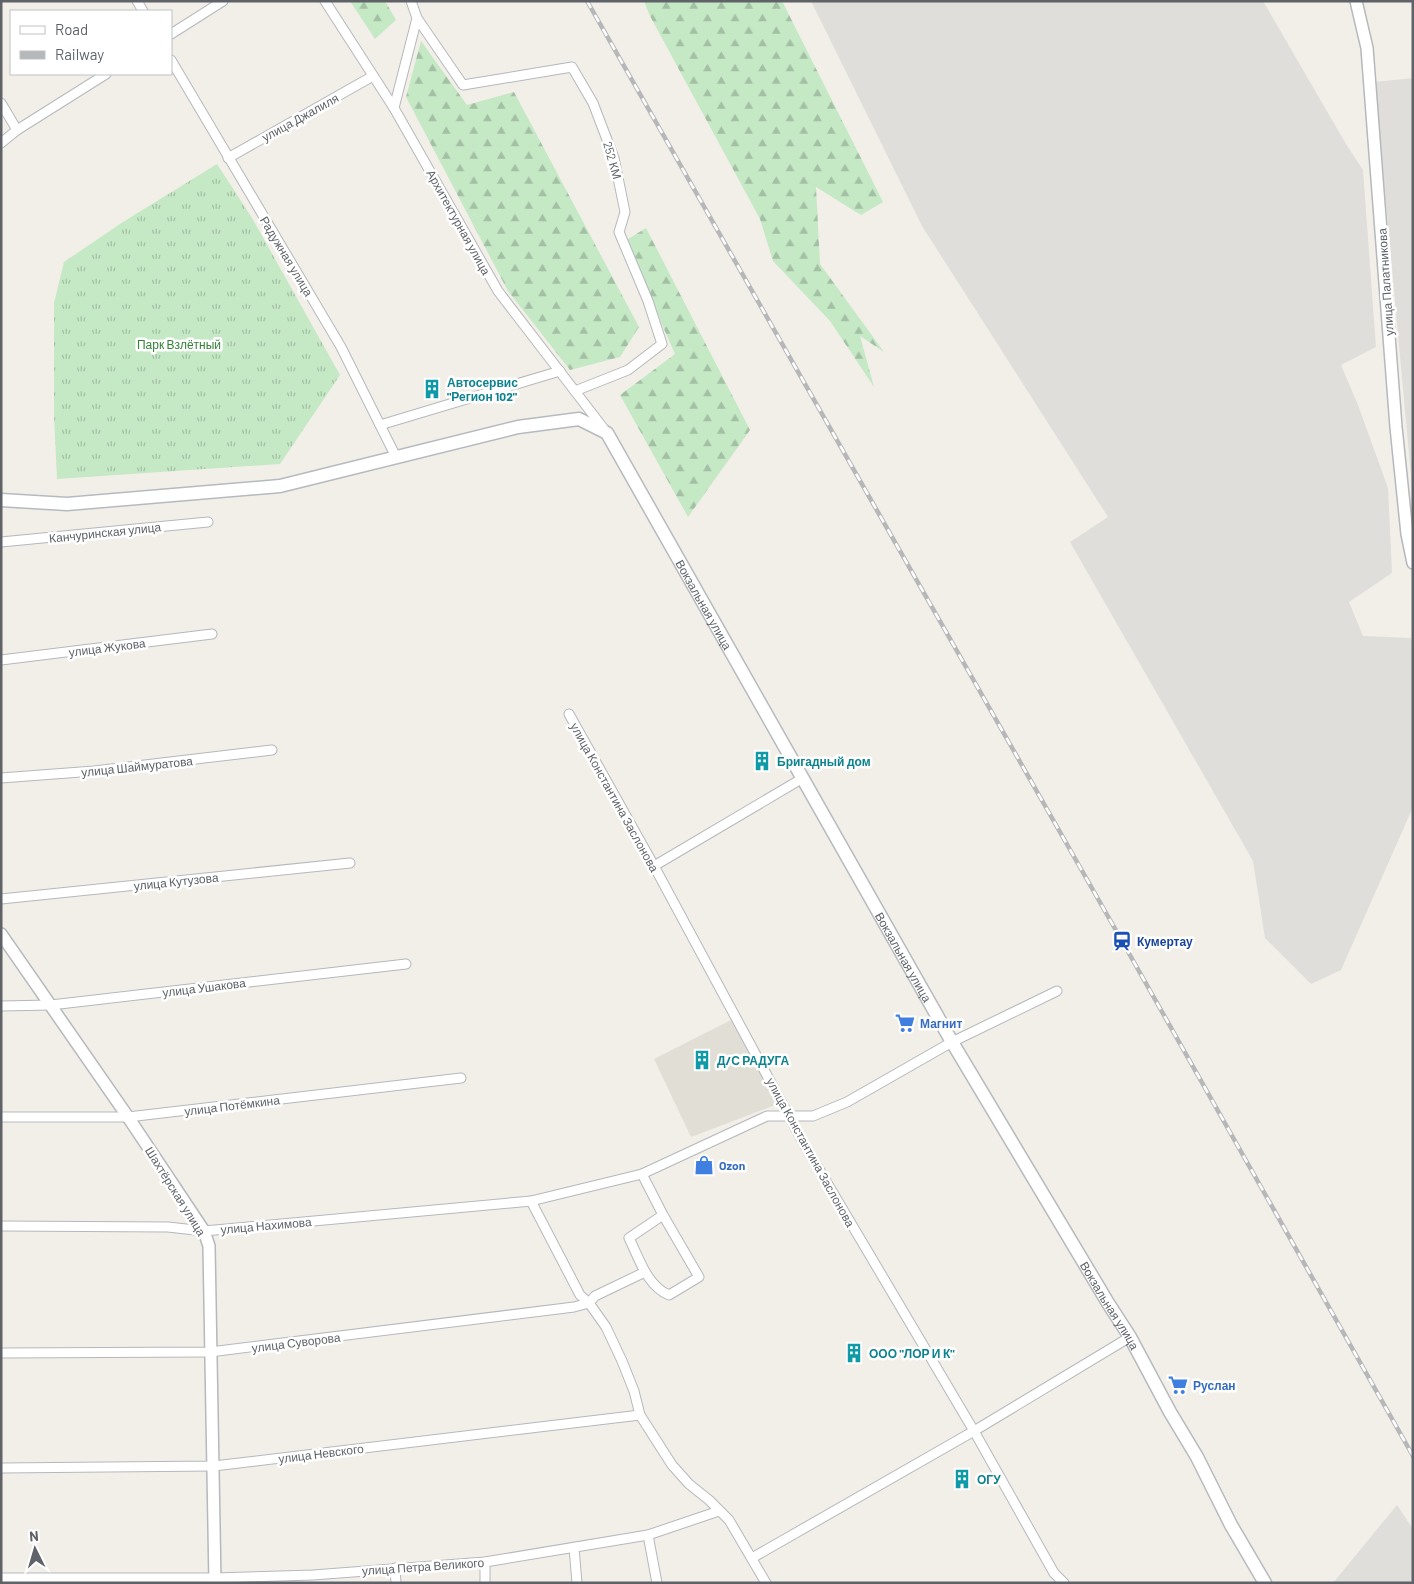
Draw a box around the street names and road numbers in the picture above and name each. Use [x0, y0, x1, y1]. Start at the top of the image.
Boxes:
street label: улица Джалиля [259, 90, 341, 145]
street label: 252 КМ [601, 140, 625, 180]
street label: Архитектурная улица [423, 167, 494, 278]
street label: Радужная улица [257, 214, 317, 299]
street label: улица Палатникова [1374, 227, 1397, 336]
street label: Канчуринская улица [48, 519, 162, 546]
street label: Вокзальная улица [673, 557, 735, 652]
street label: улица Жукова [68, 635, 147, 660]
street label: улица Константина Заслонова [567, 720, 662, 875]
street label: улица Шаймуратова [81, 753, 194, 780]
street label: улица Кутузова [133, 870, 219, 893]
street label: Вокзальная улица [873, 910, 935, 1004]
street label: улица Ушакова [162, 975, 247, 1000]
street label: улица Константина Заслонова [763, 1075, 858, 1230]
street label: улица Потёмкина [183, 1092, 281, 1119]
street label: Шахтёрская улица [142, 1144, 209, 1239]
street label: улица Нахимова [220, 1214, 312, 1237]
street label: Вокзальная улица [1078, 1259, 1142, 1352]
street label: улица Суворова [251, 1330, 342, 1355]
street label: улица Невского [278, 1441, 365, 1466]
street label: улица Петра Великого [361, 1555, 485, 1578]

